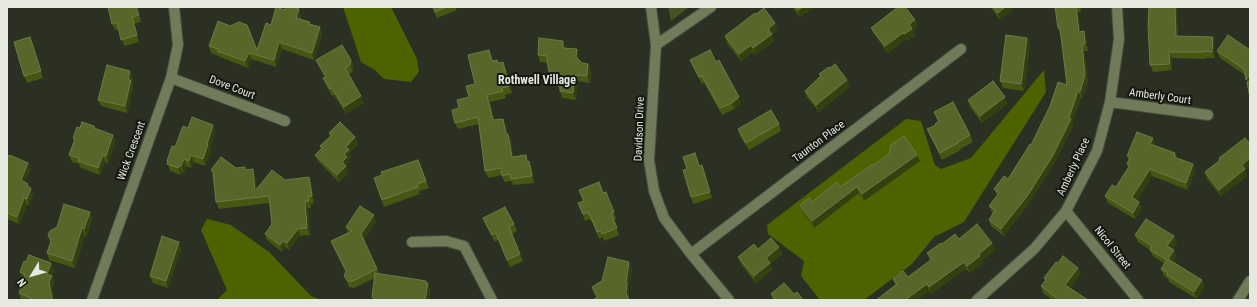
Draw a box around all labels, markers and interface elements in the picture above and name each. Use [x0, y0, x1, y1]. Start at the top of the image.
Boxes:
street label: Dove Court [207, 73, 257, 103]
district label: Rothwell Village [498, 74, 576, 88]
street label: Amberly Court [1128, 86, 1192, 108]
street label: Davidson Drive [632, 97, 648, 161]
street label: Taunton Place [790, 118, 848, 166]
street label: Wick Crescent [115, 120, 149, 182]
street label: Amberly Place [1055, 136, 1093, 198]
street label: Nicol Street [1091, 224, 1133, 272]
north arrow [12, 255, 52, 295]
text: N [15, 276, 29, 289]

